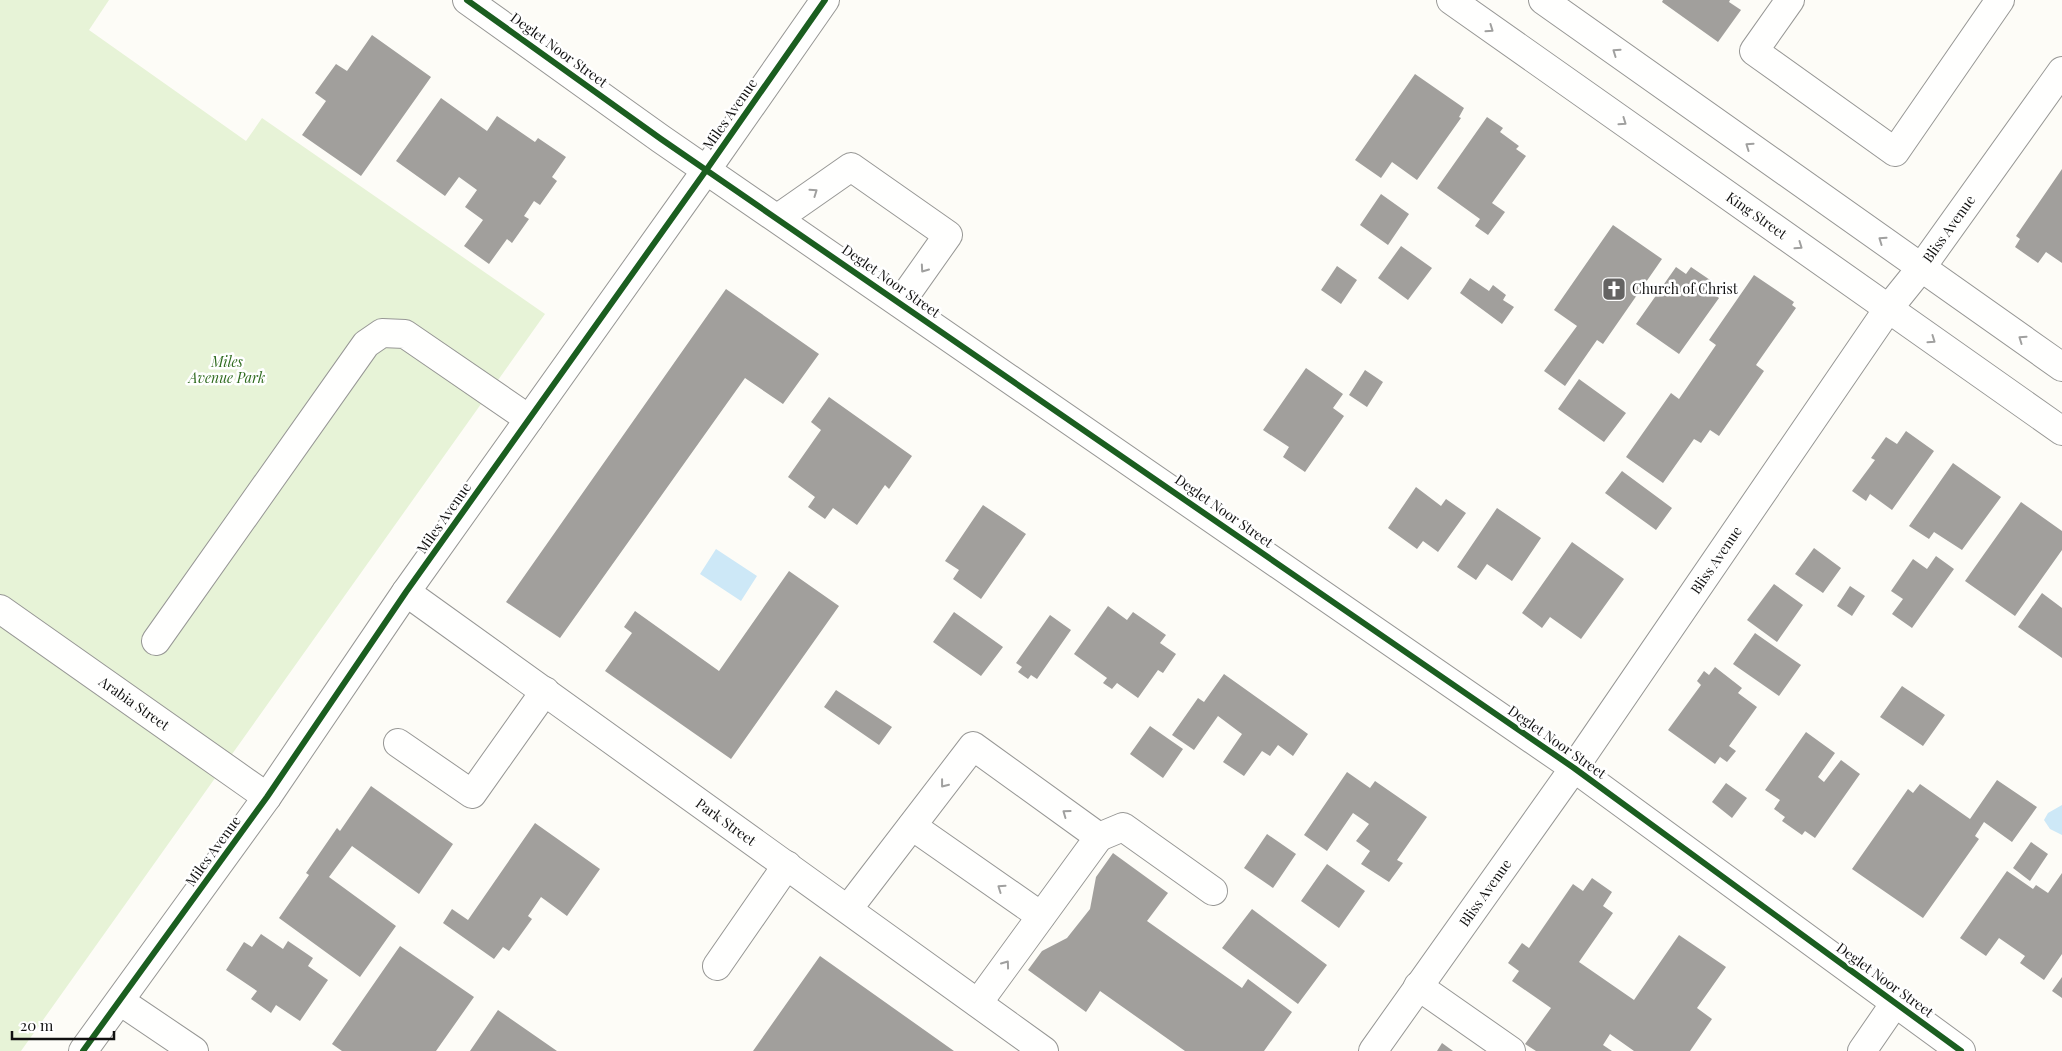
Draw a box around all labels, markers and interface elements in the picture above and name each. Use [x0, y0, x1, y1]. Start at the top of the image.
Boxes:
street label: Deglet Noor Street [507, 8, 613, 92]
one-way arrow [1484, 23, 1494, 32]
one-way arrow [1613, 49, 1622, 58]
street label: Miles Avenue [698, 74, 761, 153]
one-way arrow [1617, 116, 1627, 125]
one-way arrow [1745, 143, 1755, 152]
street label: King Street [1723, 187, 1792, 244]
one-way arrow [808, 189, 818, 198]
street label: Bliss Avenue [1918, 191, 1979, 266]
one-way arrow [1878, 237, 1887, 246]
street label: Deglet Noor Street [838, 240, 945, 322]
one-way arrow [1793, 240, 1802, 249]
one-way arrow [921, 263, 930, 273]
church icon: Church of Christ [1601, 276, 1627, 302]
place label: Church of Christ [1632, 279, 1739, 298]
one-way arrow [1926, 333, 1935, 343]
one-way arrow [2018, 336, 2028, 345]
park label: Miles Avenue Park [187, 352, 265, 387]
street label: Deglet Noor Street [1171, 470, 1278, 552]
street label: Miles Avenue [412, 478, 475, 557]
street label: Bliss Avenue [1686, 522, 1746, 598]
street label: Arabia Street [95, 671, 174, 735]
street label: Deglet Noor Street [1504, 701, 1611, 783]
one-way arrow [941, 778, 949, 787]
street label: Park Street [692, 794, 761, 850]
one-way arrow [1062, 810, 1072, 819]
street label: Miles Avenue [181, 812, 245, 890]
street label: Bliss Avenue [1454, 855, 1515, 930]
one-way arrow [998, 885, 1007, 894]
street label: Deglet Noor Street [1833, 938, 1939, 1022]
one-way arrow [1001, 961, 1009, 970]
scale bar [12, 1008, 115, 1040]
text: 20 m [20, 1015, 54, 1035]

